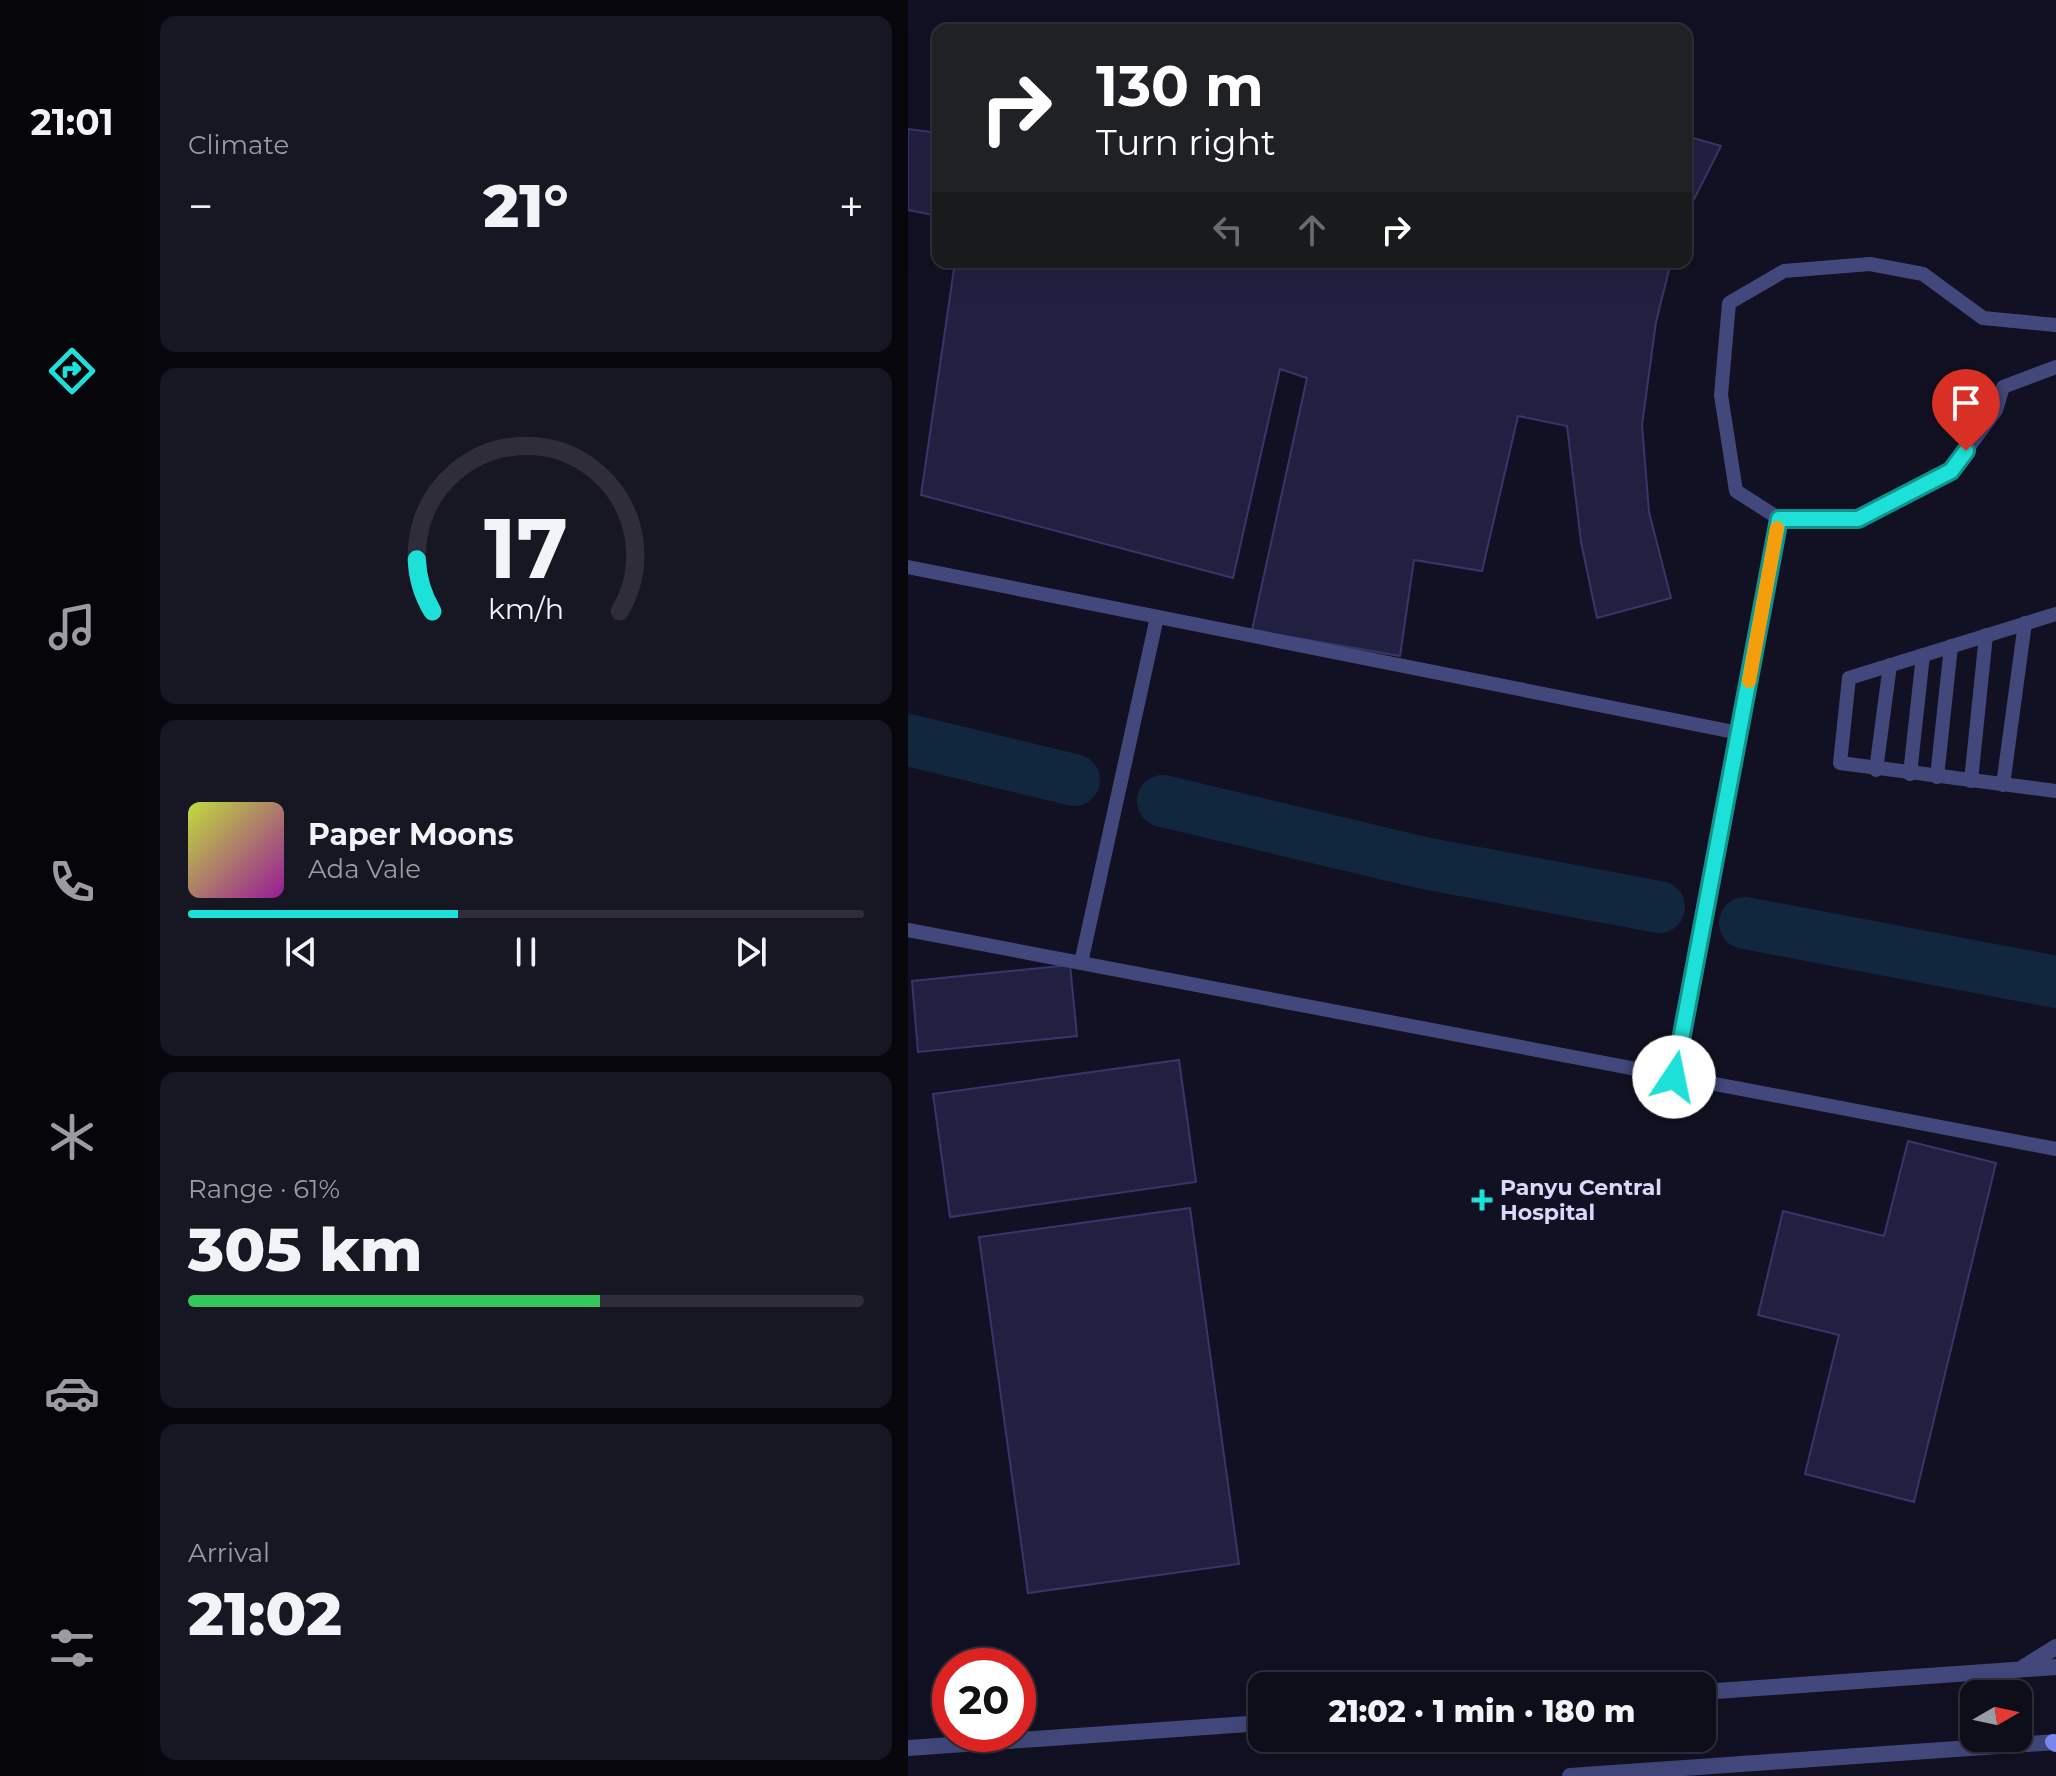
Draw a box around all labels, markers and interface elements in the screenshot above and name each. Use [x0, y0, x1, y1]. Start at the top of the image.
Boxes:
text: 130 m [1096, 52, 1264, 120]
icon: right [964, 56, 1068, 160]
text: 21:01 [30, 100, 114, 144]
text: Turn right [1096, 120, 1276, 164]
text: Climate [188, 129, 289, 161]
text: 21° [483, 169, 569, 242]
text: − [188, 179, 213, 233]
text: + [839, 179, 864, 233]
icon: left [1206, 208, 1250, 252]
icon: ahead [1290, 208, 1334, 252]
icon: right [1374, 208, 1418, 252]
icon: directions [44, 343, 100, 399]
pin [1932, 369, 2000, 451]
icon: arrive [1944, 381, 1988, 425]
text: 17 [484, 497, 568, 599]
text: km/h [488, 591, 564, 626]
icon: music [44, 599, 100, 655]
text: Paper Moons [308, 816, 514, 853]
text: Ada Vale [308, 853, 421, 885]
icon: phone [44, 854, 100, 910]
icon: previous [279, 930, 323, 974]
icon: pause [504, 930, 548, 974]
icon: next [729, 930, 773, 974]
position arrow [1632, 1035, 1716, 1119]
icon: climate [44, 1109, 100, 1165]
text: Range · 61% [188, 1173, 340, 1205]
place label: Panyu Central Hospital [1500, 1174, 1662, 1226]
marker: Panyu Central Hospital [1471, 1189, 1493, 1211]
text: 305 km [188, 1213, 422, 1286]
icon: car [44, 1365, 100, 1421]
text: Arrival [188, 1537, 270, 1569]
text: 21:02 [188, 1577, 342, 1650]
icon: filters [44, 1620, 100, 1676]
speed limit sign: 20 [932, 1648, 1036, 1752]
north arrow [1960, 1680, 2032, 1752]
map controls [1960, 1680, 2032, 1752]
text: 21:02 · 1 min · 180 m [1329, 1693, 1635, 1730]

